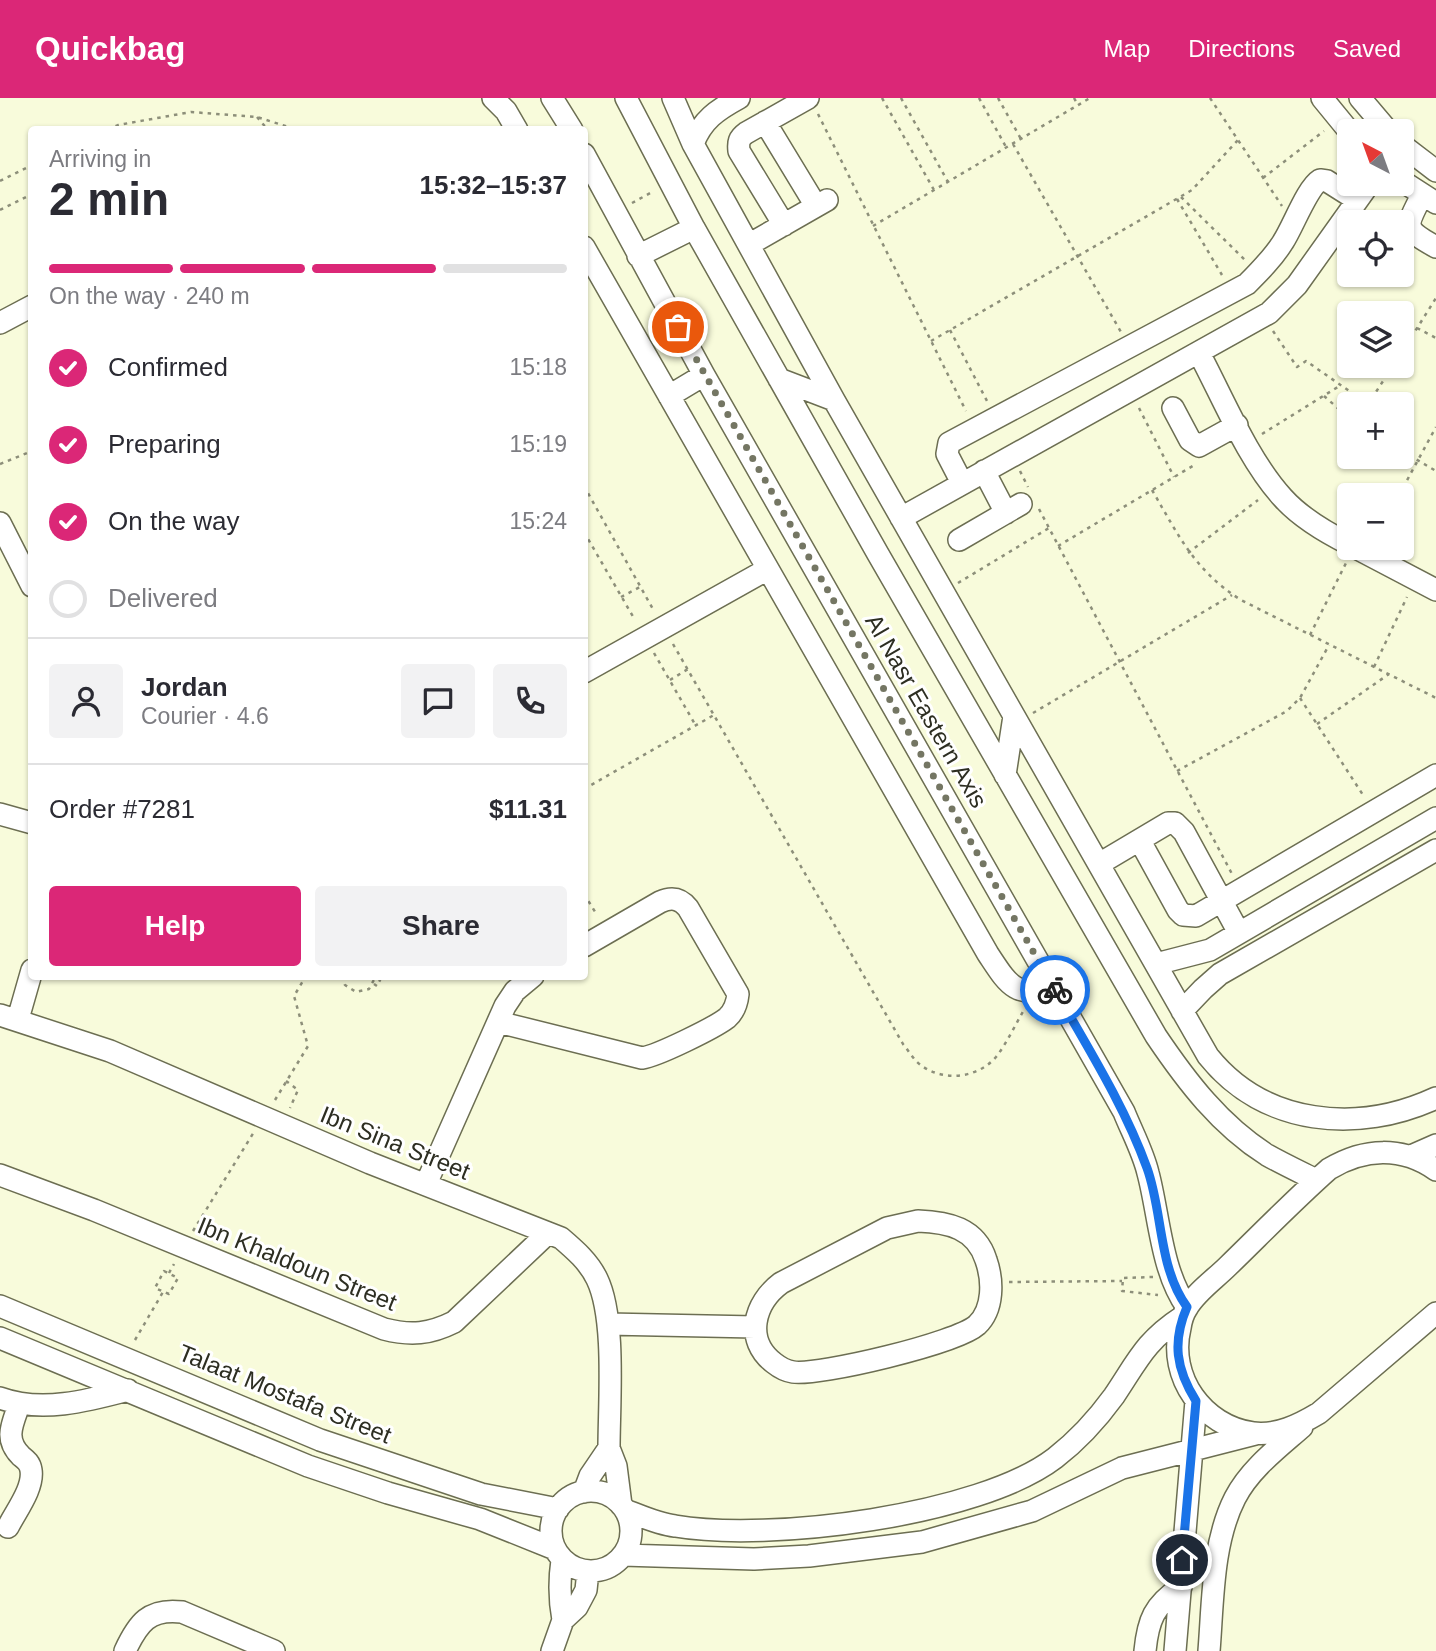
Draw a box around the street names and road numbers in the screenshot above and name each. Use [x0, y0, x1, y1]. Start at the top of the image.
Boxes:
street label: Al Nasr Eastern Axis [860, 609, 993, 812]
street label: Ibn Sina Street [317, 1100, 474, 1185]
street label: Ibn Khaldoun Street [194, 1211, 401, 1316]
street label: Talaat Mostafa Street [175, 1339, 396, 1449]

